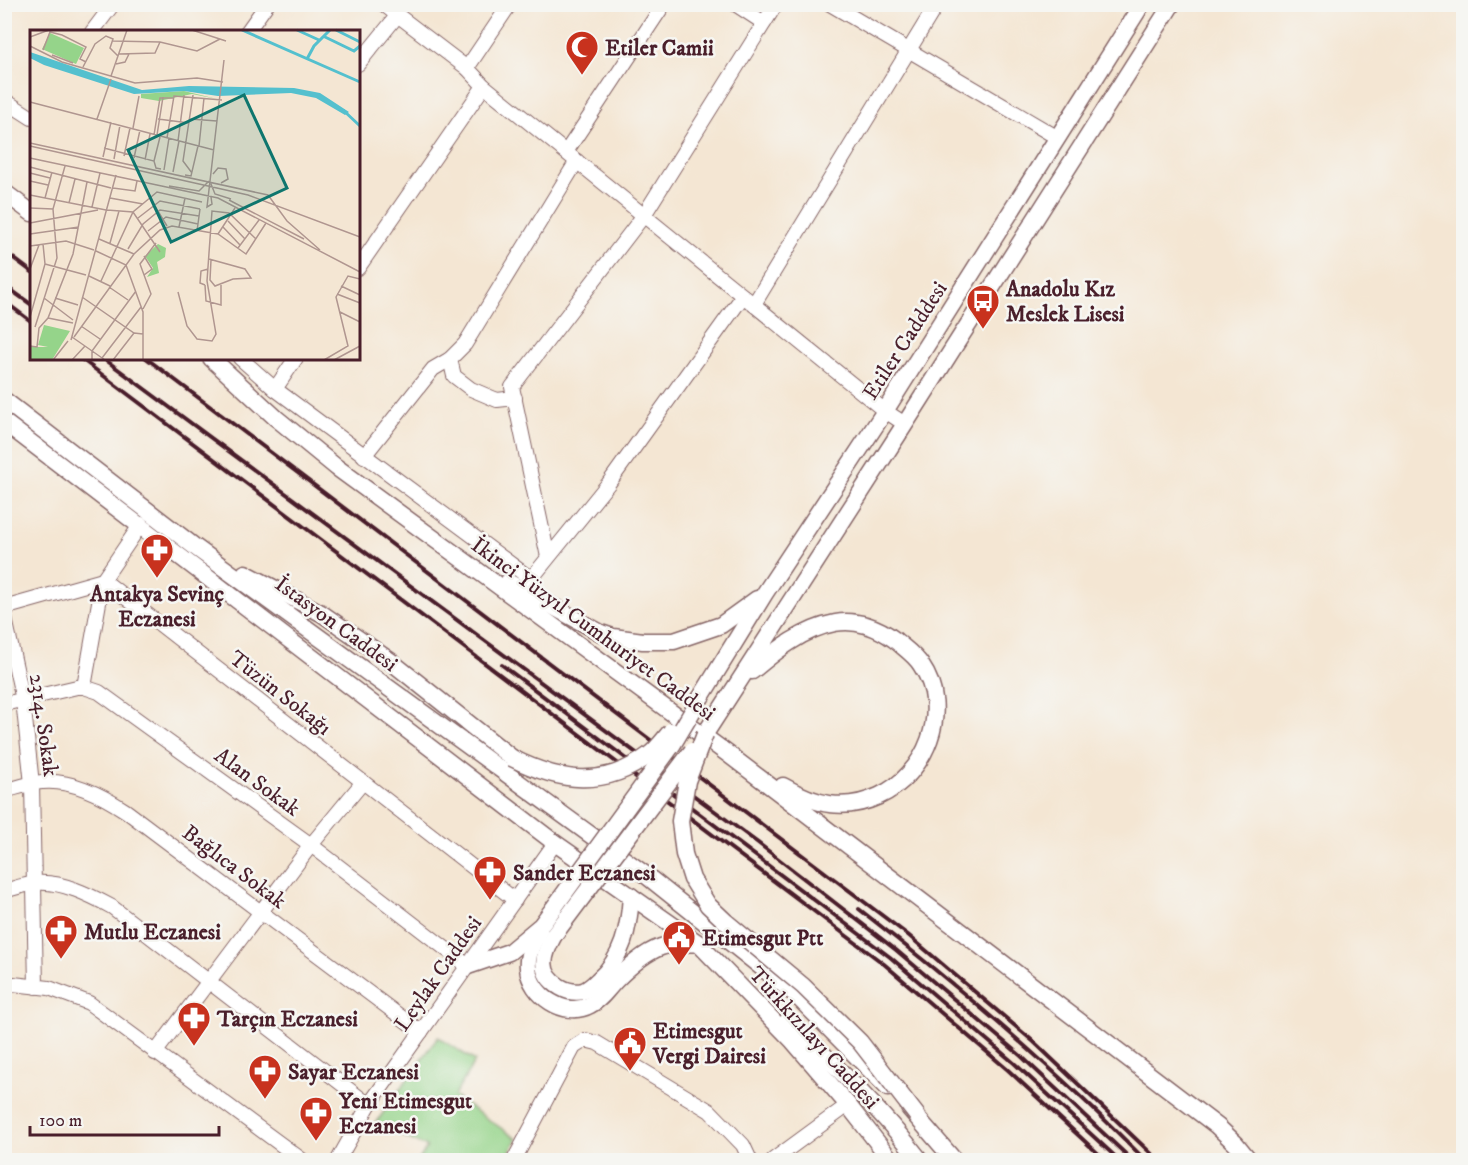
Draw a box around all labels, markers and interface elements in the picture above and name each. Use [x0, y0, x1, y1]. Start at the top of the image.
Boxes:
mosque icon: Etiler Camii [564, 29, 600, 76]
inset map [30, 30, 360, 360]
place label: Etiler Camii [605, 35, 714, 62]
street label: Etiler Cadddesi [857, 276, 954, 405]
place label: Anadolu Kız Meslek Lisesi [1005, 276, 1125, 328]
bus stop icon: Anadolu Kız Meslek Lisesi [965, 283, 1001, 330]
street label: İkinci Yüzyıl Cumhuriyet Caddesi [466, 531, 721, 727]
pharmacy icon: Antakya Sevinç Eczanesi [139, 532, 175, 579]
street label: İstasyon Caddesi [269, 571, 403, 678]
place label: Antakya Sevinç Eczanesi [89, 581, 225, 633]
street label: Tüzün Sokağı [224, 645, 336, 741]
street label: 2314. Sokak [23, 672, 64, 778]
street label: Alan Sokak [209, 742, 305, 822]
street label: Bağlıca Sokak [177, 819, 291, 915]
pharmacy icon: Sander Eczanesi [472, 854, 508, 901]
place label: Sander Eczanesi [513, 860, 656, 887]
street label: Leylak Caddesi [389, 911, 488, 1037]
pharmacy icon: Mutlu Eczanesi [43, 913, 79, 960]
place label: Mutlu Eczanesi [84, 919, 221, 946]
public building icon: Etimesgut Ptt [661, 919, 697, 966]
place label: Etimesgut Ptt [702, 925, 823, 952]
street label: Türkkızılayı Caddesi [743, 961, 885, 1115]
pharmacy icon: Tarçın Eczanesi [176, 1000, 212, 1047]
place label: Tarçın Eczanesi [216, 1006, 358, 1033]
place label: Etimesgut Vergi Dairesi [652, 1018, 766, 1070]
public building icon: Etimesgut Vergi Dairesi [612, 1025, 648, 1072]
pharmacy icon: Sayar Eczanesi [247, 1053, 283, 1100]
place label: Sayar Eczanesi [288, 1059, 419, 1086]
place label: Yeni Etimesgut Eczanesi [338, 1088, 472, 1140]
pharmacy icon: Yeni Etimesgut Eczanesi [298, 1095, 334, 1142]
scale bar [30, 1099, 219, 1137]
text: 100 m [39, 1110, 82, 1132]

